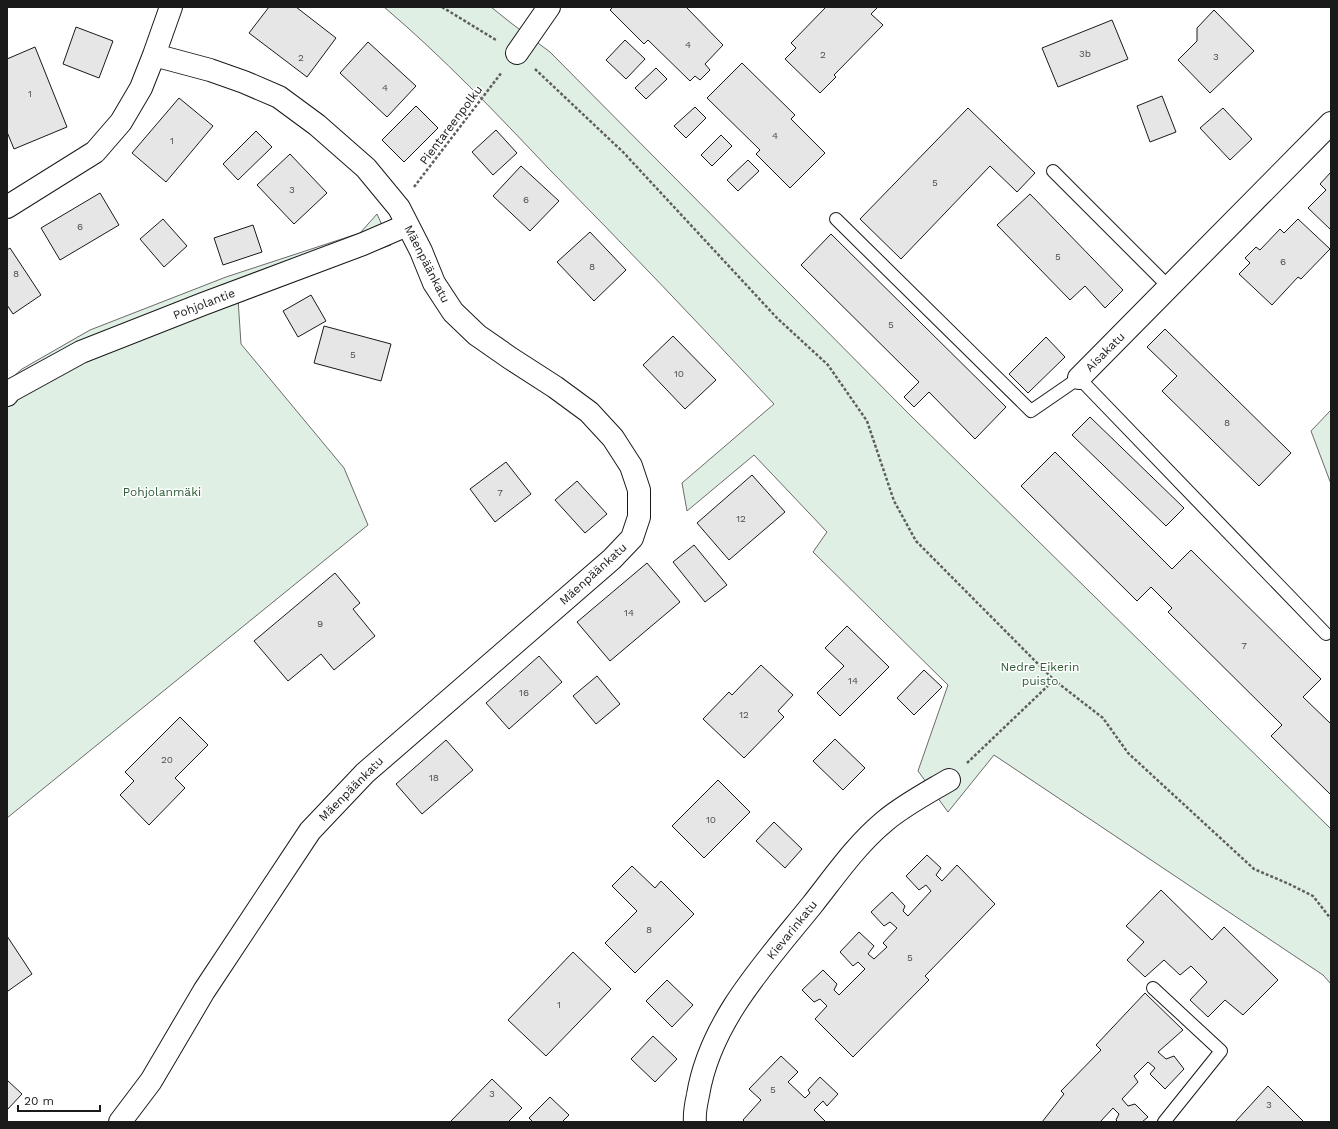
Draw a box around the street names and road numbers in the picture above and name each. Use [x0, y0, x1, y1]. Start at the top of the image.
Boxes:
street label: Pientareenpolku [417, 83, 485, 167]
street label: Mäenpäänkatu [401, 223, 453, 305]
street label: Pohjolantie [171, 286, 237, 322]
street label: Aisakatu [1082, 329, 1128, 375]
street label: Mäenpäänkatu [557, 540, 629, 608]
street label: Mäenpäänkatu [316, 754, 386, 824]
street label: Kievarinkatu [764, 898, 820, 962]

